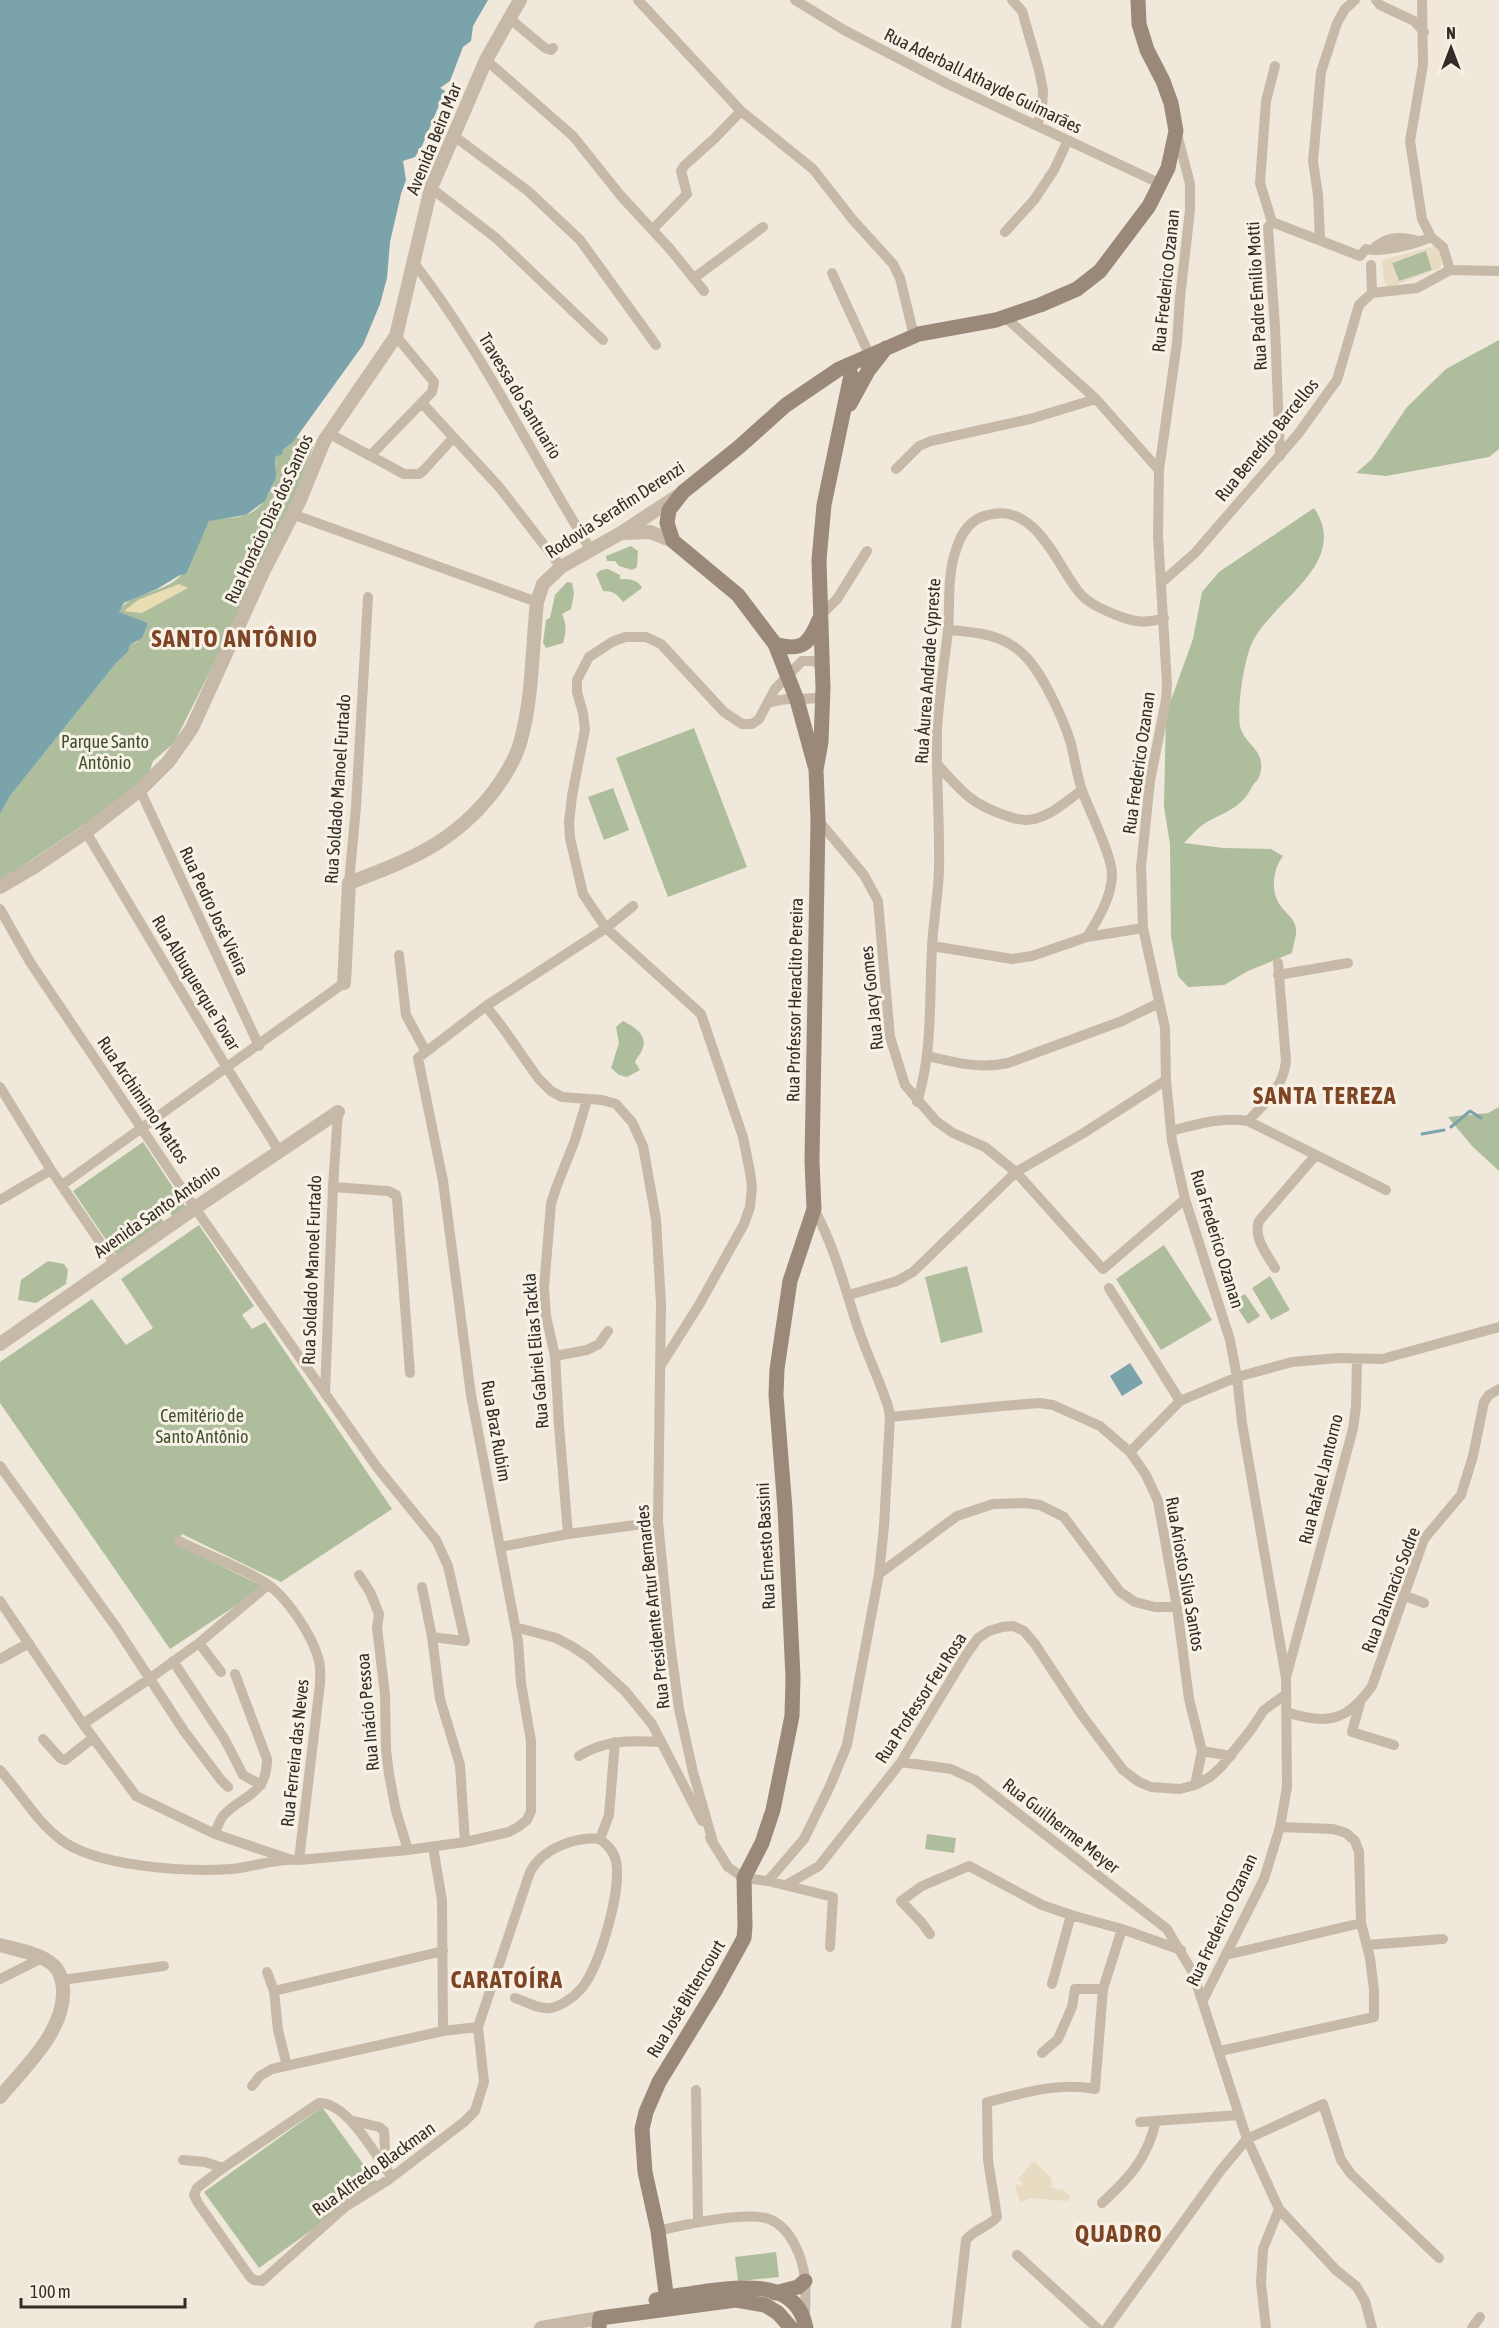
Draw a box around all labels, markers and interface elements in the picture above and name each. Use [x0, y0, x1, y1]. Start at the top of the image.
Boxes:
north arrow [1421, 18, 1481, 78]
street label: Rua Aderball Athayde Guimarães [881, 23, 1085, 138]
text: N [1446, 24, 1456, 42]
street label: Avenida Beira Mar [402, 79, 466, 198]
street label: Rua Frederico Ozanan [1148, 208, 1183, 354]
street label: Rua Padre Emílio Motti [1242, 221, 1271, 371]
street label: Travessa do Santuario [475, 329, 566, 463]
street label: Rua Benedito Barcellos [1211, 374, 1323, 505]
street label: Rua Horácio Dias dos Santos [220, 431, 317, 607]
street label: Rodovia Serafim Derenzi [541, 457, 688, 562]
street label: Rua Áurea Andrade Cypreste [911, 577, 944, 764]
district label: SANTO ANTÔNIO [151, 625, 319, 652]
street label: Rua Frederico Ozanan [1118, 690, 1159, 836]
street label: Rua Soldado Manoel Furtado [320, 693, 355, 884]
park label: Parque Santo Antônio [61, 731, 149, 773]
street label: Rua Pedro José Vieira [175, 843, 254, 979]
street label: Rua Professor Heraclito Pereira [782, 898, 807, 1102]
street label: Rua Albuquerque Tovar [148, 911, 245, 1055]
street label: Rua Jacy Gomes [856, 945, 887, 1051]
street label: Rua Archimimo Mattos [93, 1032, 194, 1167]
district label: SANTA TEREZA [1253, 1082, 1397, 1109]
street label: Avenida Santo Antônio [89, 1159, 224, 1262]
street label: Rua Frederico Ozanan [1186, 1167, 1249, 1311]
street label: Rua Soldado Manoel Furtado [298, 1175, 325, 1365]
street label: Rua Gabriel Elias Tackla [518, 1272, 553, 1430]
street label: Rua Braz Rubim [477, 1379, 516, 1483]
park label: Cemitério de Santo Antônio [156, 1405, 248, 1447]
street label: Rua Rafael Jantorno [1294, 1412, 1347, 1546]
street label: Rua Ernesto Bassini [752, 1482, 779, 1610]
street label: Rua Ariosto Silva Santos [1162, 1495, 1209, 1653]
street label: Rua Presidente Artur Bernardes [631, 1504, 674, 1710]
street label: Rua Dalmacio Sodre [1357, 1524, 1424, 1656]
street label: Rua Professor Feu Rosa [870, 1628, 971, 1767]
street label: Rua Inácio Pessoa [352, 1652, 383, 1772]
street label: Rua Ferreira das Neves [276, 1678, 313, 1828]
street label: Rua Guilherme Meyer [999, 1774, 1124, 1878]
street label: Rua Frederico Ozanan [1182, 1850, 1261, 1989]
street label: Rua José Bittencourt [642, 1936, 729, 2061]
district label: CARATOÍRA [451, 1966, 563, 1993]
street label: Rua Alfredo Blackman [308, 2117, 439, 2220]
district label: QUADRO [1075, 2220, 1163, 2247]
scale bar [21, 2271, 184, 2309]
text: 100 m [30, 2281, 71, 2302]

